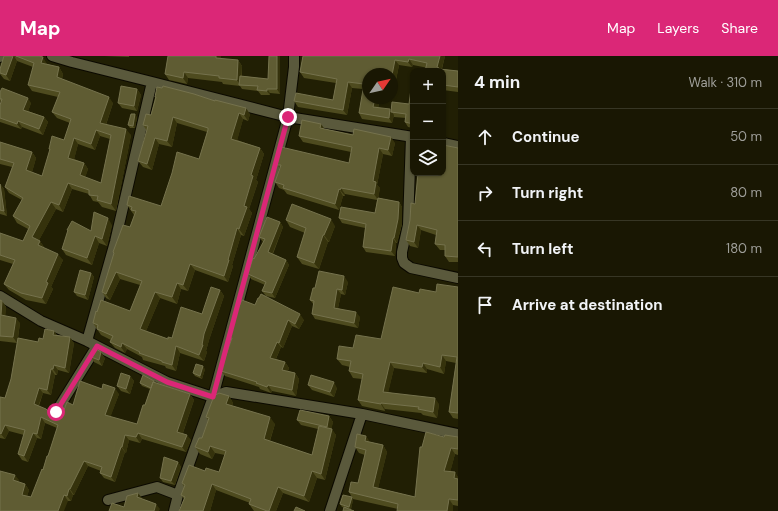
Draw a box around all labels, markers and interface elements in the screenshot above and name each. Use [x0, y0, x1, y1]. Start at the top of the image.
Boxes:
text: Map [20, 16, 60, 41]
text: Map [607, 19, 635, 37]
text: Layers [657, 19, 699, 37]
text: Share [721, 19, 758, 37]
north arrow [362, 68, 398, 104]
map controls [410, 68, 446, 176]
button: + [410, 68, 446, 104]
text: 4 min [474, 71, 520, 93]
text: Walk · 310 m [689, 74, 762, 91]
button: − [410, 104, 446, 140]
route end [279, 108, 297, 126]
icon: ahead [474, 126, 496, 148]
text: Continue [512, 127, 580, 147]
text: 50 m [730, 128, 762, 145]
button: layers [410, 140, 446, 176]
icon: right [474, 182, 496, 204]
text: Turn right [512, 183, 583, 203]
text: 80 m [730, 184, 762, 201]
icon: left [474, 238, 496, 260]
text: Turn left [512, 239, 573, 259]
text: 180 m [726, 240, 762, 257]
icon: arrive [474, 294, 496, 316]
text: Arrive at destination [512, 295, 663, 315]
route start [47, 403, 65, 421]

